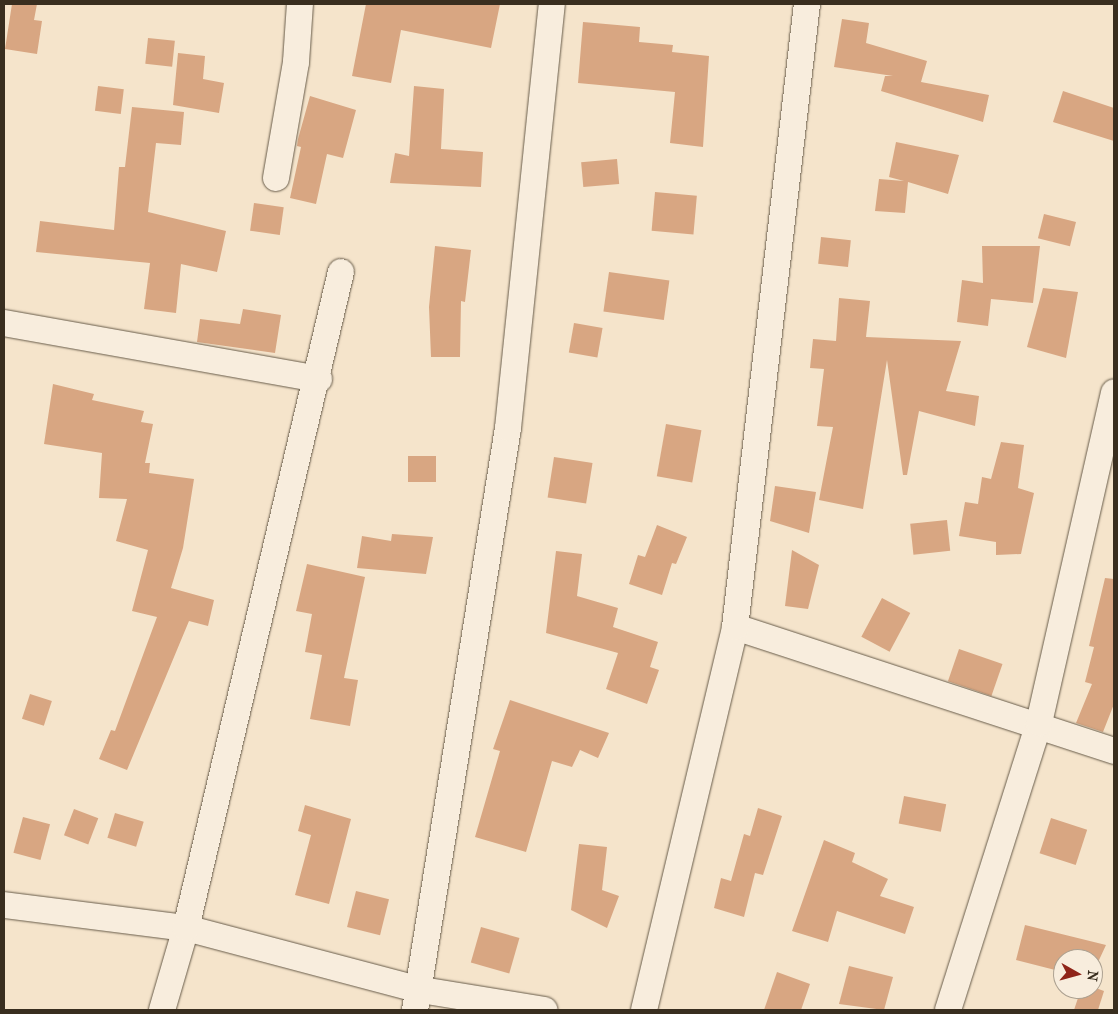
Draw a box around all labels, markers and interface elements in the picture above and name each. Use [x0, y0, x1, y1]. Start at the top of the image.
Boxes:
north arrow [1053, 949, 1103, 999]
text: N [1083, 969, 1101, 982]

